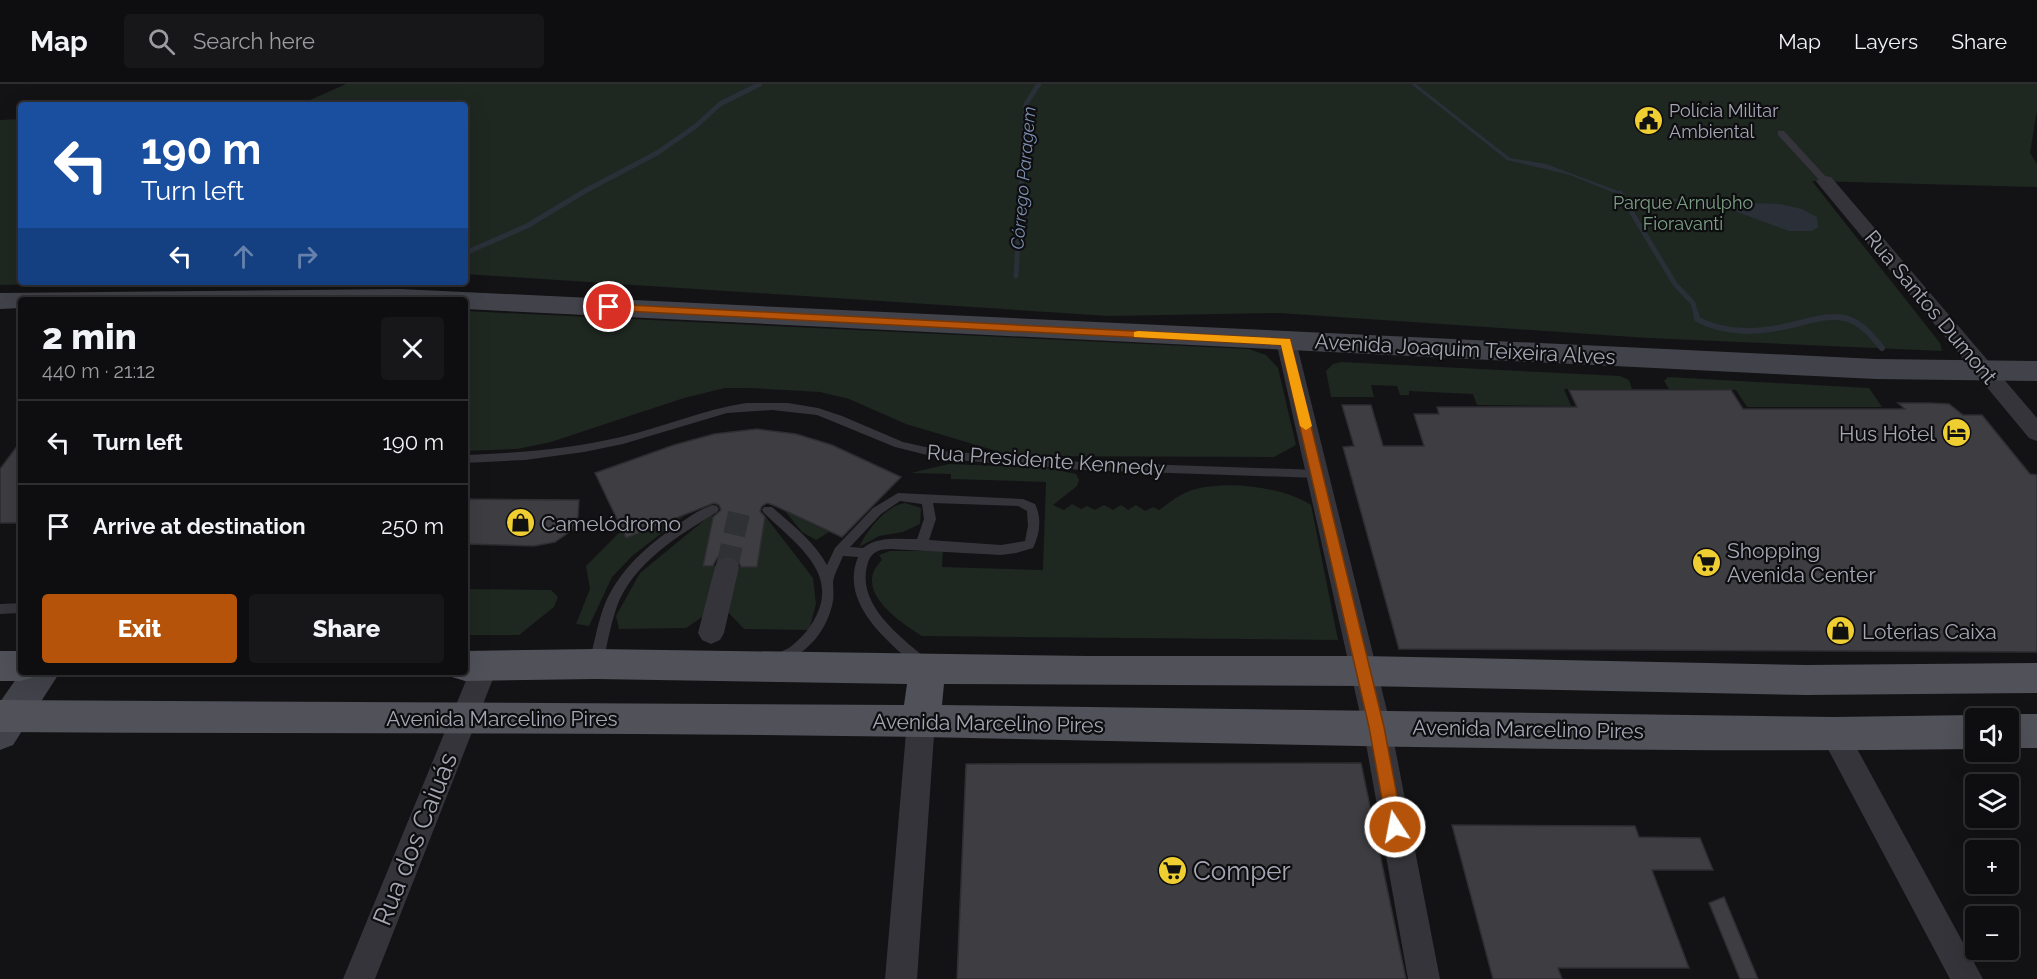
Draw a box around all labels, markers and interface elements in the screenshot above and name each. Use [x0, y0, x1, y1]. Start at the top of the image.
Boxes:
search box [124, 14, 544, 68]
text: Map [30, 25, 88, 58]
icon: search [145, 25, 178, 58]
text: Search here [193, 28, 315, 54]
text: Map [1778, 29, 1821, 54]
text: Layers [1854, 29, 1918, 54]
text: Share [1951, 29, 2007, 54]
place label: Polícia Militar Ambiental [1669, 100, 1779, 142]
public building icon: Polícia Militar Ambiental [1632, 104, 1664, 136]
water label: Córrego Paragem [1006, 106, 1040, 250]
text: 190 m [141, 125, 261, 174]
icon: left [42, 126, 120, 204]
text: Turn left [141, 175, 244, 206]
park label: Parque Arnulpho Fioravanti [1613, 192, 1753, 234]
street label: Rua Santos Dumont [1860, 225, 2002, 389]
icon: left [164, 240, 197, 273]
icon: ahead [227, 240, 260, 273]
icon: right [290, 240, 323, 273]
pin [583, 281, 634, 332]
icon: arrive [592, 290, 625, 323]
text: 2 min [42, 315, 137, 357]
button: close [381, 317, 444, 380]
street label: Avenida Joaquim Teixeira Alves [1314, 329, 1616, 369]
text: 440 m · 21:12 [42, 359, 155, 383]
hotel icon: Hus Hotel [1940, 417, 1972, 449]
place label: Hus Hotel [1839, 421, 1935, 446]
icon: left [42, 426, 75, 459]
text: Turn left [93, 429, 183, 455]
text: 190 m [382, 429, 444, 455]
street label: Rua Presidente Kennedy [926, 439, 1166, 481]
shop icon: Camelódromo [504, 507, 536, 539]
icon: arrive [42, 510, 75, 543]
place label: Camelódromo [541, 511, 681, 536]
text: Arrive at destination [93, 513, 306, 539]
text: 250 m [381, 513, 444, 539]
place label: Shopping Avenida Center [1727, 538, 1876, 587]
supermarket icon: Shopping Avenida Center [1690, 546, 1722, 578]
button: Exit [42, 594, 237, 663]
button: Share [249, 594, 444, 663]
shop icon: Loterias Caixa [1825, 615, 1857, 647]
place label: Loterias Caixa [1862, 619, 1997, 644]
street label: Avenida Marcelino Pires [386, 706, 618, 731]
street label: Avenida Marcelino Pires [872, 708, 1104, 738]
map controls [1965, 708, 2019, 960]
button: sound [1965, 708, 2019, 762]
street label: Avenida Marcelino Pires [1412, 714, 1644, 744]
street label: Rua dos Caiuás [367, 748, 463, 930]
button: layers [1965, 774, 2019, 828]
position arrow [1363, 795, 1427, 859]
button: + [1965, 840, 2019, 894]
supermarket icon: Comper [1156, 855, 1188, 887]
place label: Comper [1193, 856, 1291, 886]
button: − [1965, 906, 2019, 960]

